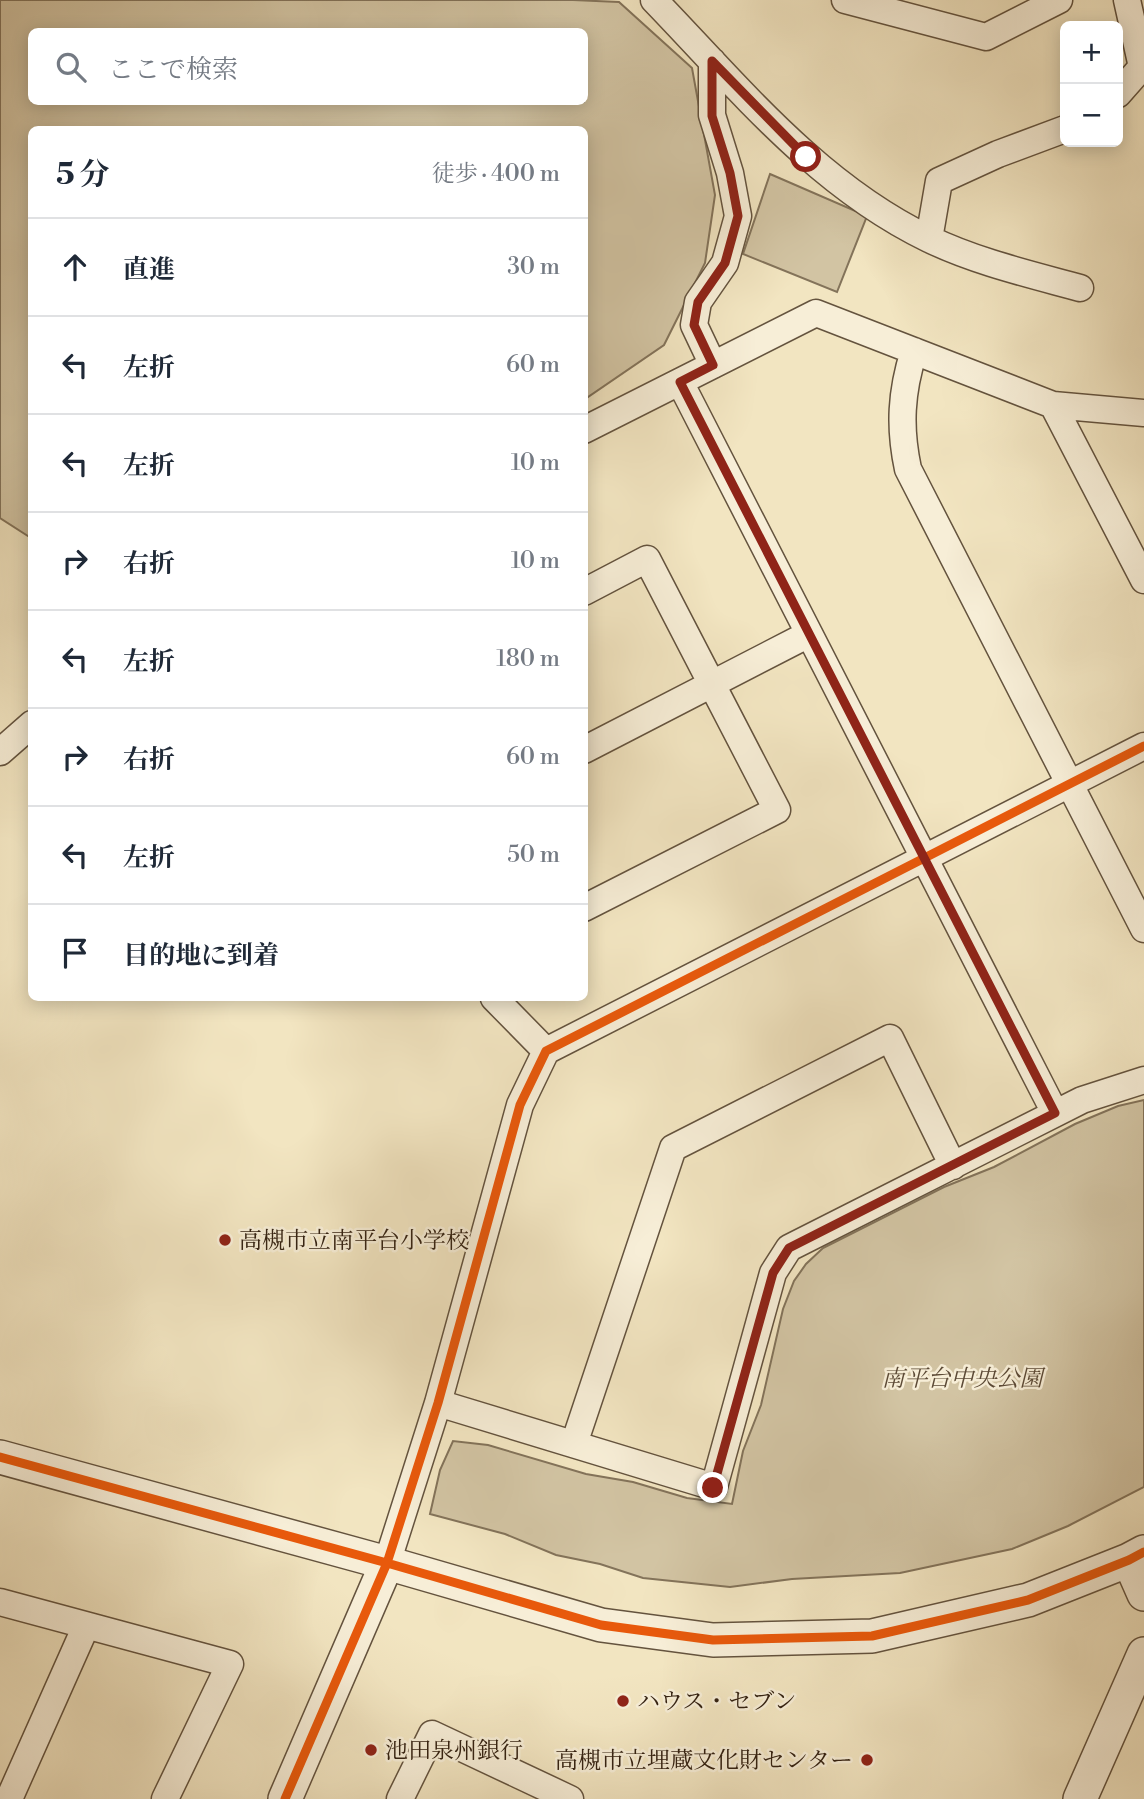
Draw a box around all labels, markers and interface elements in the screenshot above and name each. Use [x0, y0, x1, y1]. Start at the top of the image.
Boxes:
map controls [1060, 21, 1123, 147]
button: + [1060, 21, 1123, 84]
search box [28, 28, 588, 105]
icon: search [52, 48, 90, 86]
text: ここで検索 [108, 54, 238, 86]
button: − [1060, 84, 1123, 147]
route start [790, 141, 821, 172]
text: 5 分 [56, 156, 109, 194]
text: 徒歩 · 400 m [432, 160, 560, 188]
icon: ahead [56, 248, 94, 286]
text: 30 m [507, 253, 560, 281]
text: 直進 [123, 254, 175, 286]
icon: left [56, 346, 94, 384]
text: 60 m [506, 351, 560, 379]
text: 左折 [123, 352, 175, 384]
icon: left [56, 444, 94, 482]
text: 10 m [511, 449, 560, 477]
text: 左折 [123, 450, 175, 482]
icon: right [56, 542, 94, 580]
text: 10 m [511, 547, 560, 575]
text: 右折 [123, 548, 175, 580]
icon: left [56, 640, 94, 678]
text: 180 m [496, 645, 560, 673]
text: 左折 [123, 646, 175, 678]
icon: right [56, 738, 94, 776]
text: 60 m [506, 743, 560, 771]
text: 右折 [123, 744, 175, 776]
icon: left [56, 836, 94, 874]
text: 50 m [507, 841, 560, 869]
text: 左折 [123, 842, 175, 874]
icon: arrive [56, 934, 94, 972]
text: 目的地に到着 [123, 940, 279, 972]
place label: 高槻市立南平台小学校 [239, 1227, 469, 1255]
marker: 高槻市立南平台小学校 [217, 1232, 233, 1248]
park label: 南平台中央公園 [882, 1365, 1047, 1393]
route end [697, 1472, 728, 1503]
place label: ハウス・セブン [637, 1688, 796, 1716]
marker: ハウス・セブン [615, 1693, 631, 1709]
place label: 池田泉州銀行 [385, 1737, 523, 1765]
marker: 池田泉州銀行 [363, 1742, 379, 1758]
place label: 高槻市立埋蔵文化財センター [555, 1747, 853, 1775]
marker: 高槻市立埋蔵文化財センター [859, 1752, 875, 1768]

